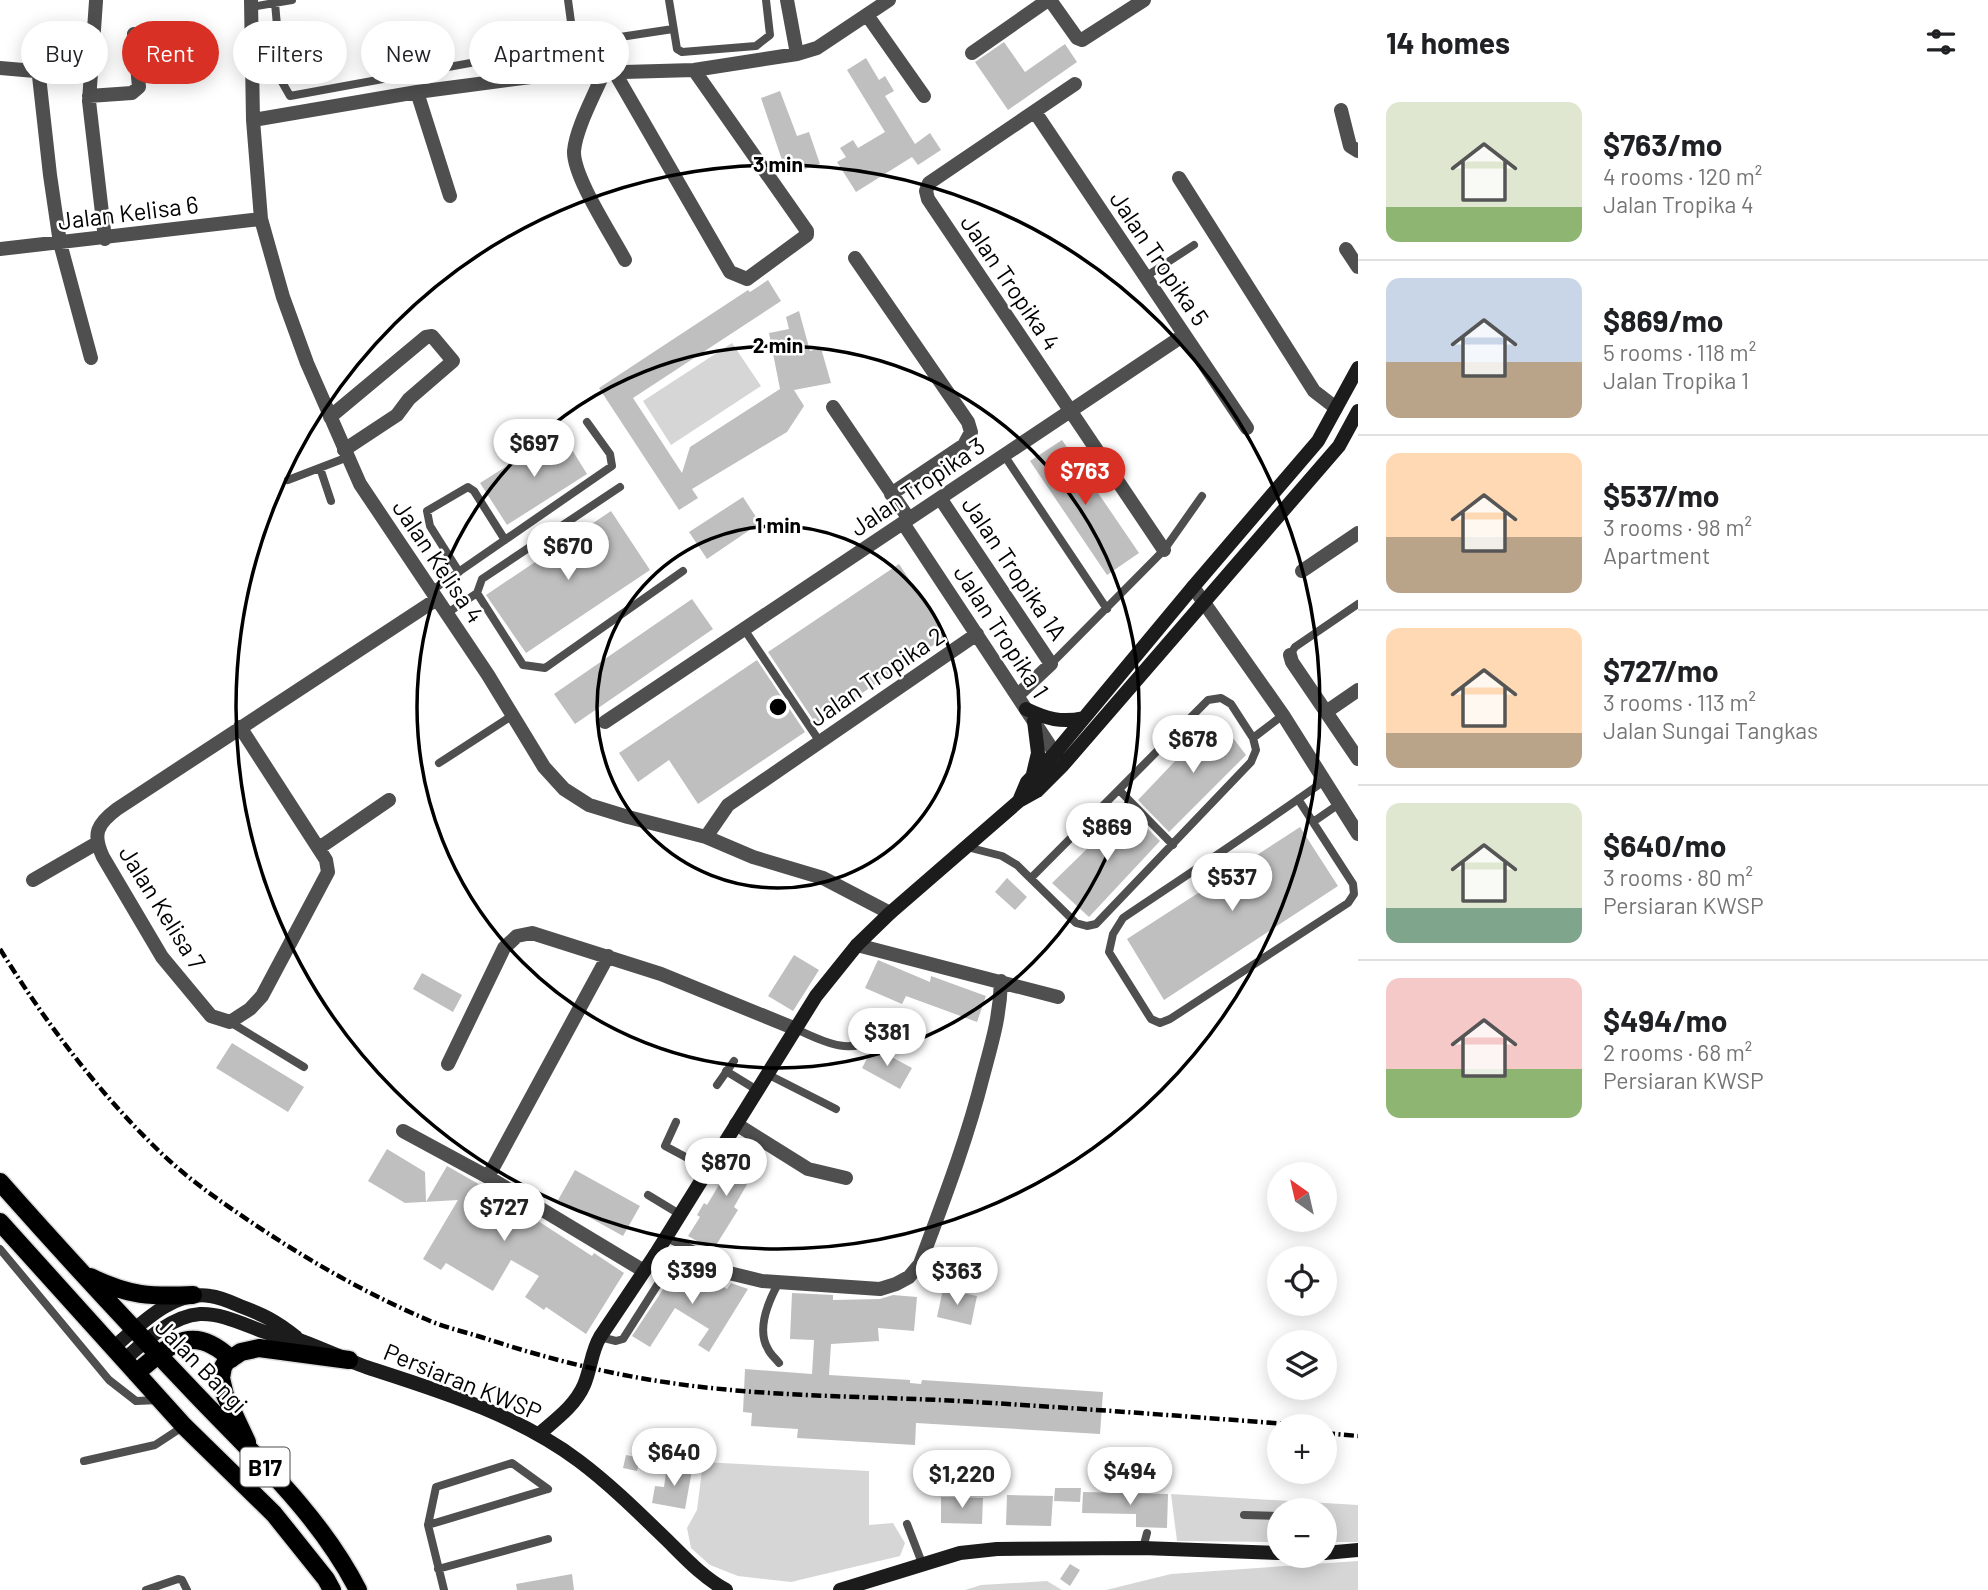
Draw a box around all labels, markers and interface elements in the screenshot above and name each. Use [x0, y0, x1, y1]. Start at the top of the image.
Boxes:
chip: Buy [21, 21, 108, 84]
chip: Rent [122, 21, 219, 84]
chip: Filters [233, 21, 347, 84]
chip: New [361, 21, 455, 84]
chip: Apartment [469, 21, 629, 84]
icon: filters [1922, 23, 1960, 61]
text: 14 homes [1386, 24, 1510, 60]
text: $763/mo [1603, 126, 1722, 162]
icon: home [1442, 130, 1526, 214]
text: 3 min [753, 151, 803, 176]
text: 4 rooms · 120 m² [1603, 162, 1762, 190]
street label: Jalan Tropika 5 [1104, 185, 1216, 331]
street label: Jalan Kelisa 6 [56, 189, 200, 235]
text: Jalan Tropika 4 [1603, 190, 1754, 218]
street label: Jalan Tropika 4 [955, 209, 1067, 355]
text: $869/mo [1603, 302, 1723, 338]
icon: home [1442, 306, 1526, 390]
text: 2 min [753, 332, 803, 357]
text: 5 rooms · 118 m² [1603, 338, 1756, 366]
text: Jalan Tropika 1 [1603, 366, 1749, 394]
pin: $697 [493, 420, 575, 479]
text: $697 [509, 428, 559, 456]
street label: Jalan Tropika 3 [844, 430, 990, 542]
pin: $763 [1044, 448, 1126, 507]
text: $763 [1060, 456, 1110, 484]
text: $537/mo [1603, 477, 1719, 513]
icon: home [1442, 481, 1526, 565]
street label: Jalan Tropika 1A [956, 491, 1074, 645]
street label: Jalan Kelisa 4 [387, 494, 491, 628]
text: 1 min [755, 512, 801, 537]
text: 3 rooms · 98 m² [1603, 513, 1752, 541]
pin: $670 [527, 522, 609, 582]
text: $670 [543, 531, 593, 559]
text: Apartment [1603, 541, 1710, 569]
street label: Jalan Tropika 1 [948, 559, 1056, 703]
street label: Jalan Tropika 2 [803, 620, 949, 732]
text: $727/mo [1603, 652, 1719, 688]
icon: home [1442, 656, 1526, 740]
text: 3 rooms · 113 m² [1603, 688, 1756, 716]
centre of rings [766, 695, 790, 719]
pin: $678 [1152, 716, 1234, 775]
text: Jalan Sungai Tangkas [1603, 716, 1818, 744]
text: $678 [1168, 724, 1218, 752]
pin: $869 [1066, 804, 1148, 863]
text: $869 [1082, 812, 1132, 840]
text: $640/mo [1603, 827, 1727, 863]
icon: home [1442, 831, 1526, 915]
street label: Jalan Kelisa 7 [114, 840, 212, 974]
pin: $537 [1191, 853, 1273, 913]
text: $537 [1207, 862, 1257, 890]
text: 3 rooms · 80 m² [1603, 863, 1753, 891]
text: Persiaran KWSP [1603, 891, 1764, 919]
text: $494/mo [1603, 1002, 1727, 1038]
icon: home [1442, 1006, 1526, 1090]
pin: $381 [846, 1009, 928, 1068]
text: $381 [864, 1017, 910, 1045]
text: 2 rooms · 68 m² [1603, 1038, 1752, 1066]
text: Persiaran KWSP [1603, 1066, 1764, 1094]
pin: $870 [685, 1138, 767, 1198]
text: $870 [701, 1147, 751, 1175]
north arrow [1267, 1162, 1337, 1232]
map controls [1267, 1162, 1337, 1568]
pin: $727 [463, 1184, 545, 1243]
text: $727 [480, 1192, 528, 1220]
pin: $399 [651, 1246, 733, 1306]
button: locate [1267, 1246, 1337, 1316]
pin: $363 [916, 1248, 998, 1307]
text: $399 [667, 1255, 717, 1283]
text: $363 [932, 1256, 982, 1284]
street label: Jalan Bangi [150, 1312, 254, 1418]
button: layers [1267, 1330, 1337, 1400]
street label: Persiaran KWSP [380, 1336, 546, 1426]
button: + [1267, 1414, 1337, 1484]
pin: $640 [633, 1428, 715, 1488]
text: $640 [648, 1437, 700, 1465]
road number: B17 [240, 1448, 290, 1486]
pin: $494 [1089, 1448, 1171, 1507]
pin: $1,220 [905, 1450, 1019, 1510]
text: $494 [1103, 1456, 1157, 1484]
text: $1,220 [929, 1459, 995, 1487]
button: − [1267, 1498, 1337, 1568]

